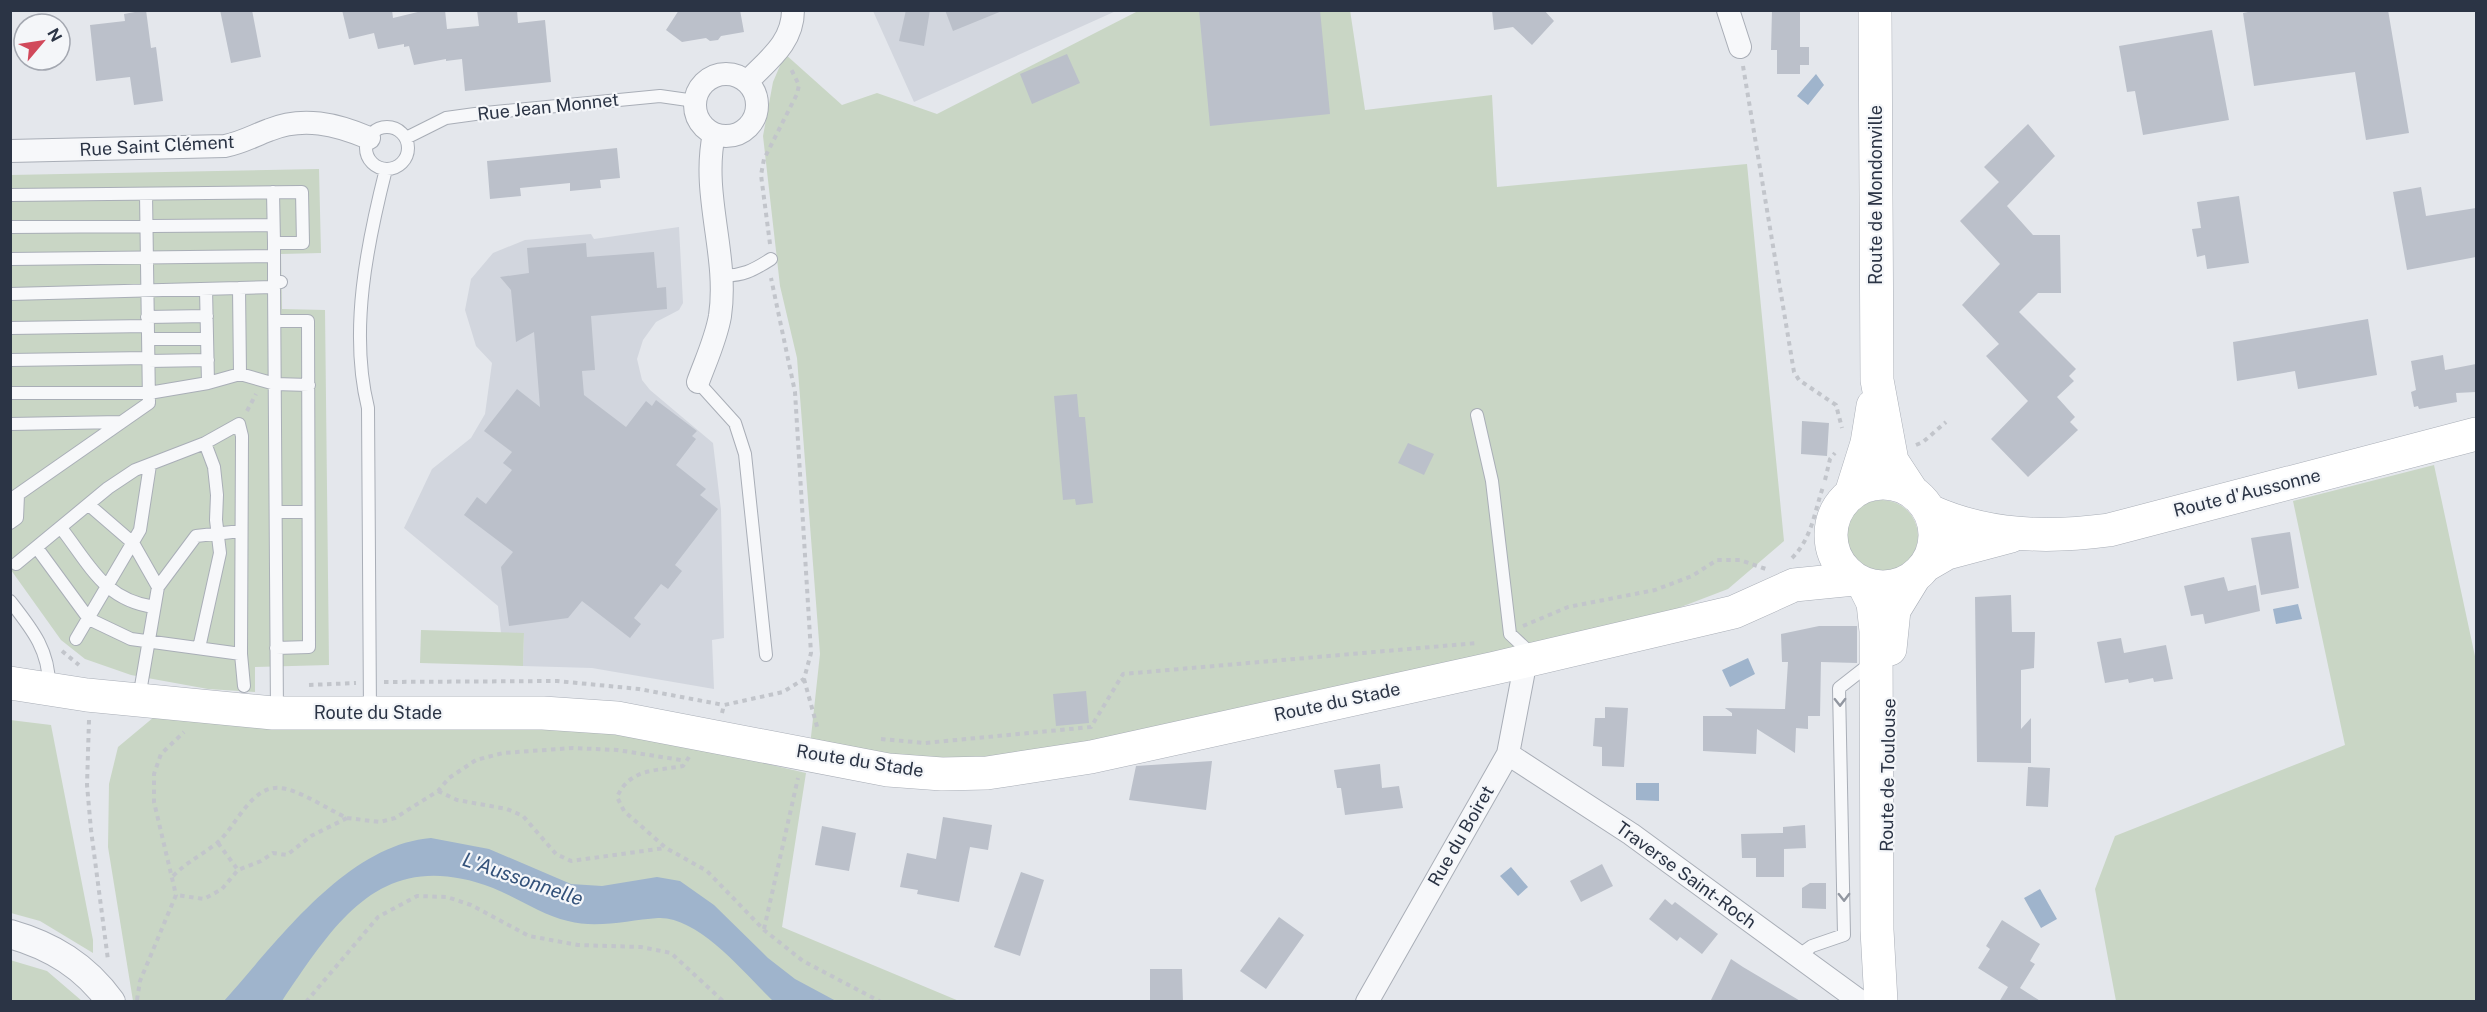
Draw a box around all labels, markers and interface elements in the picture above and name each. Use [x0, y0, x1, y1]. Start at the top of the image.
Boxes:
north arrow [12, 12, 72, 72]
text: N [43, 25, 66, 45]
street label: Rue Jean Monnet [476, 89, 620, 124]
street label: Route de Mondonville [1865, 105, 1886, 285]
street label: Rue Saint Clément [79, 131, 235, 160]
street label: Route d'Aussonne [2171, 464, 2323, 521]
street label: Route du Stade [1272, 678, 1402, 725]
one-way arrow [1833, 697, 1846, 706]
street label: Route de Toulouse [1876, 698, 1899, 852]
street label: Route du Stade [314, 702, 442, 723]
street label: Route du Stade [795, 740, 925, 781]
street label: Rue du Boiret [1423, 782, 1498, 890]
street label: Traverse Saint-Roch [1612, 817, 1760, 932]
water label: L'Aussonnelle [459, 847, 587, 911]
one-way arrow [1837, 892, 1850, 901]

